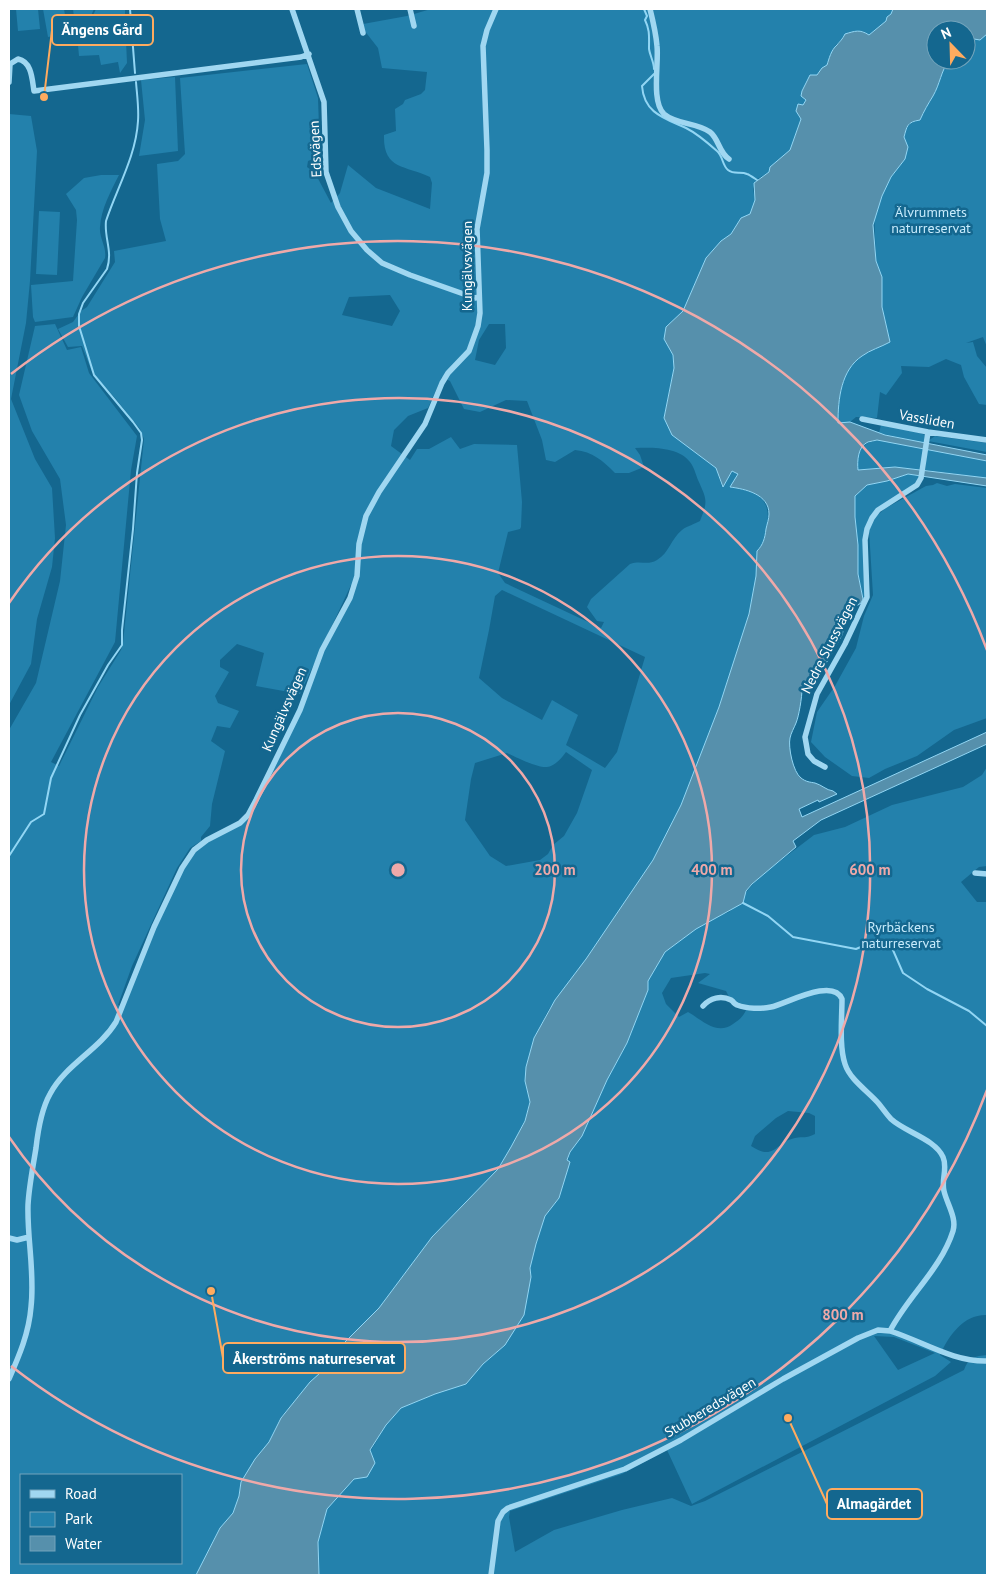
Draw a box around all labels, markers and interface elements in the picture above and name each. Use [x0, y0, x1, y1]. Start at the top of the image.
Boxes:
callout: Ängens Gård [52, 15, 153, 45]
text: Ängens Gård [62, 20, 142, 39]
north arrow [926, 20, 976, 70]
text: N [938, 23, 954, 43]
street label: Edsvägen [305, 120, 325, 178]
park label: Älvrummets naturreservat [891, 203, 971, 237]
street label: Kungälvsvägen [458, 221, 476, 311]
street label: Vassliden [897, 405, 956, 433]
street label: Nedre Slussvägen [797, 593, 861, 697]
street label: Kungälvsvägen [257, 664, 311, 754]
text: 200 m [534, 860, 576, 879]
text: 400 m [691, 860, 733, 879]
text: 600 m [849, 860, 891, 879]
centre of rings [389, 861, 407, 879]
park label: Ryrbäckens naturreservat [861, 918, 941, 952]
text: 800 m [822, 1305, 864, 1324]
callout: Åkerströms naturreservat [223, 1343, 405, 1373]
text: Åkerströms naturreservat [233, 1349, 396, 1368]
street label: Stubberedsvägen [661, 1373, 759, 1441]
legend [20, 1474, 182, 1564]
text: Road [65, 1484, 97, 1503]
callout: Almagärdet [827, 1489, 922, 1519]
text: Almagärdet [837, 1494, 912, 1513]
text: Park [65, 1509, 93, 1528]
text: Water [65, 1534, 102, 1553]

